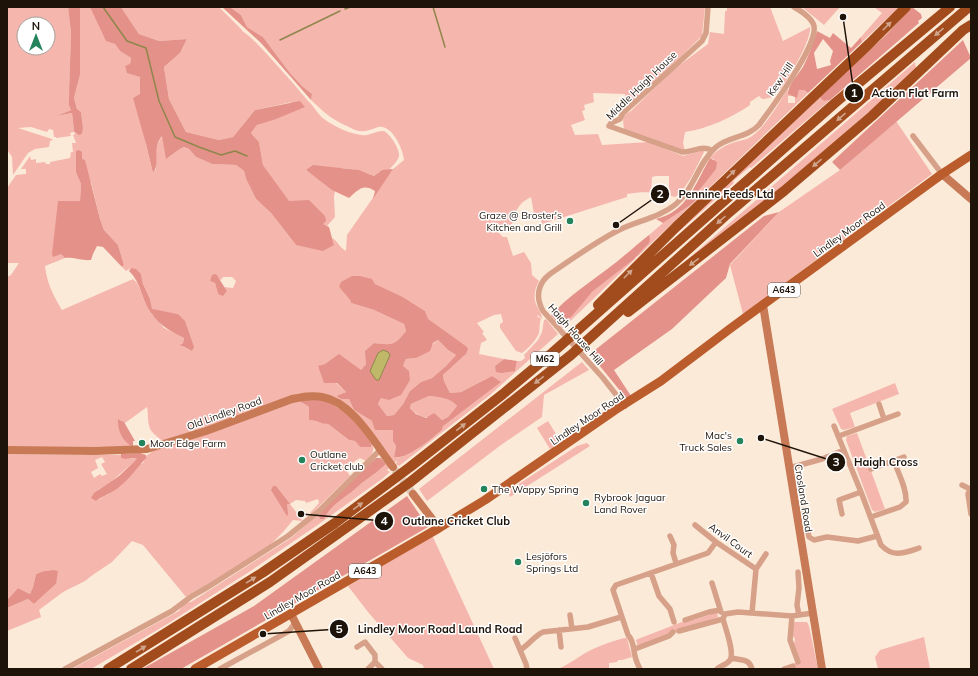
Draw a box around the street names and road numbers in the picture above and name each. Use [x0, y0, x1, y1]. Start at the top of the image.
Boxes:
street label: Middle Haigh House [603, 48, 679, 123]
street label: Kew Hill [764, 60, 796, 99]
street label: Lindley Moor Road [811, 199, 888, 260]
road number: A643 [768, 283, 800, 297]
street label: Haigh House Hill [545, 301, 606, 368]
road number: M62 [531, 352, 559, 366]
street label: Lindley Moor Road [548, 389, 627, 448]
street label: Old Lindley Road [185, 394, 263, 433]
street label: Crosland Road [792, 463, 815, 533]
street label: Anvil Court [706, 520, 756, 561]
road number: A643 [349, 564, 381, 578]
street label: Lindley Moor Road [262, 568, 343, 623]

